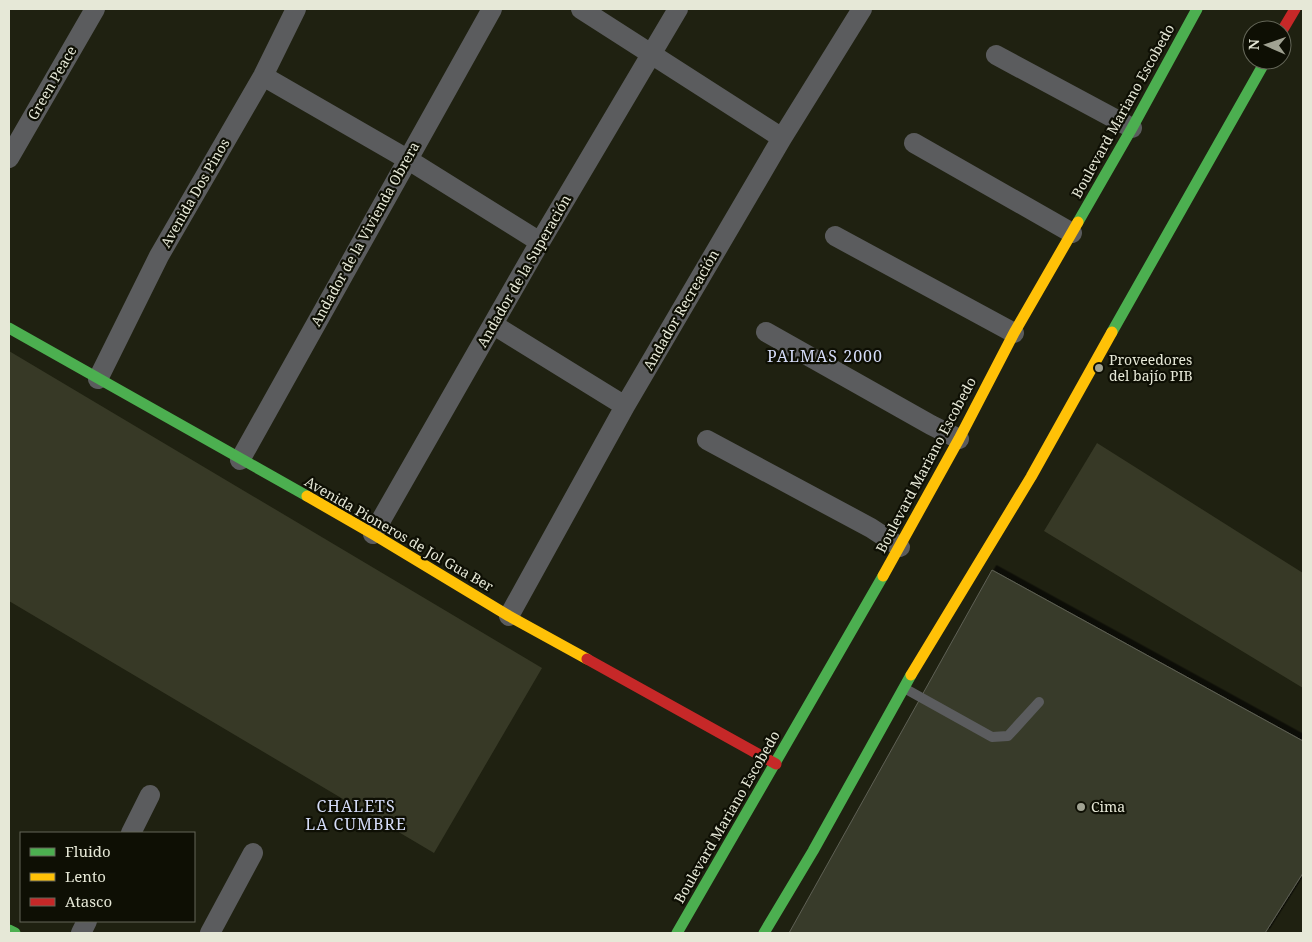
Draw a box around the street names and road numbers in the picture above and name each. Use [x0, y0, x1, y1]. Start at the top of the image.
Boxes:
street label: Boulevard Mariano Escobedo [1067, 20, 1178, 201]
street label: Green Peace [23, 42, 80, 123]
street label: Avenida Dos Pinos [156, 135, 234, 251]
street label: Andador de la Vivienda Obrera [306, 138, 423, 329]
street label: Andador de la Superación [472, 191, 575, 350]
street label: Andador Recreación [638, 246, 723, 374]
street label: Boulevard Mariano Escobedo [871, 374, 980, 556]
street label: Avenida Pioneros de Jol Gua Ber [301, 472, 497, 596]
street label: Boulevard Mariano Escobedo [669, 727, 784, 906]

